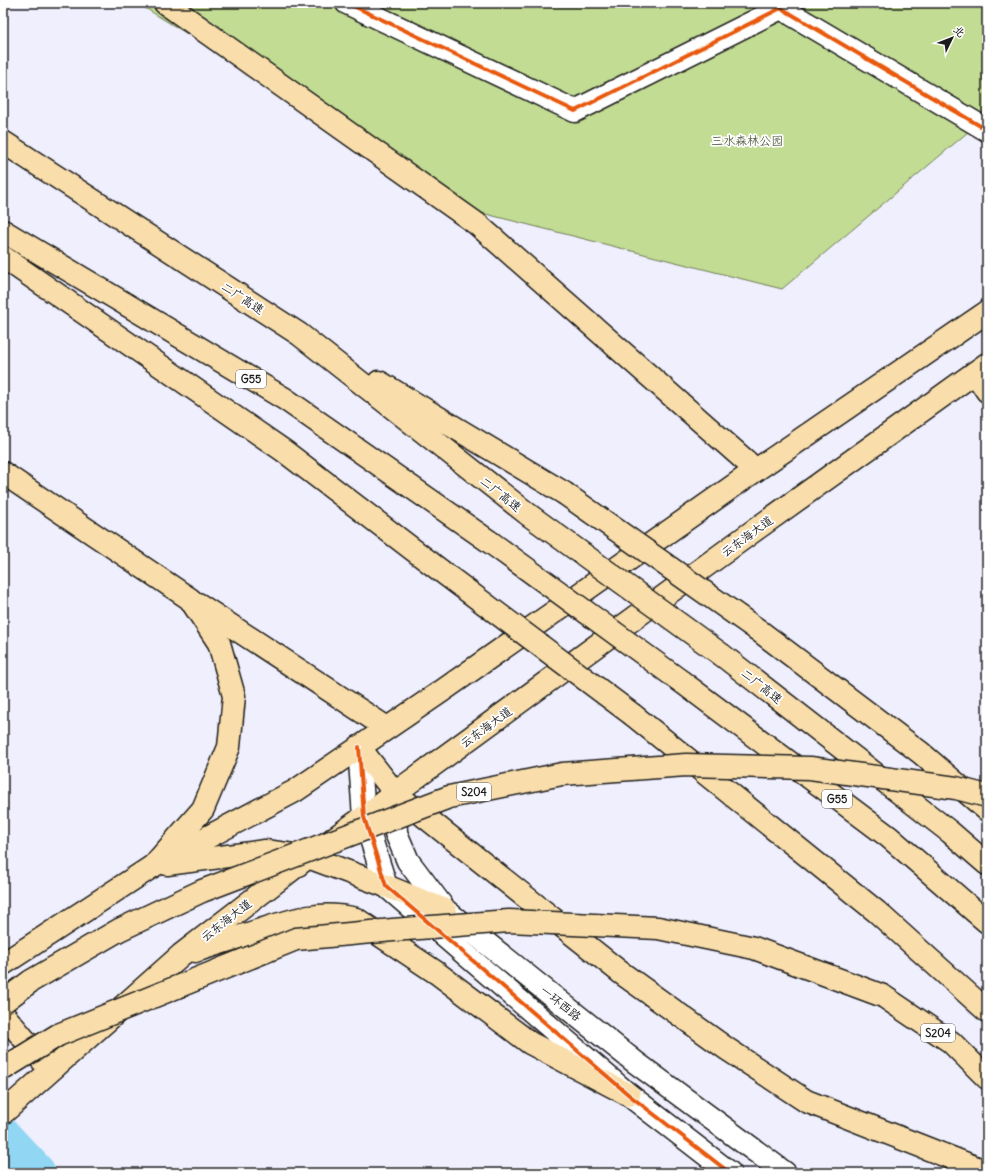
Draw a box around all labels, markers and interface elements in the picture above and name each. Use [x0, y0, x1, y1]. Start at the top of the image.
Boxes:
north arrow [932, 18, 972, 58]
text: 北 [950, 22, 968, 40]
park label: 三水森林公园 [711, 133, 783, 148]
street label: 二广高速 [219, 279, 267, 317]
road number: G55 [236, 370, 266, 388]
street label: 二广高速 [477, 473, 525, 515]
street label: 云东海大道 [718, 512, 776, 560]
street label: 二广高速 [738, 665, 786, 707]
street label: 云东海大道 [457, 703, 515, 751]
road number: S204 [457, 783, 491, 801]
road number: G55 [822, 790, 852, 808]
street label: 云东海大道 [198, 896, 254, 944]
street label: 一环西路 [538, 982, 584, 1024]
road number: S204 [921, 1024, 955, 1042]

